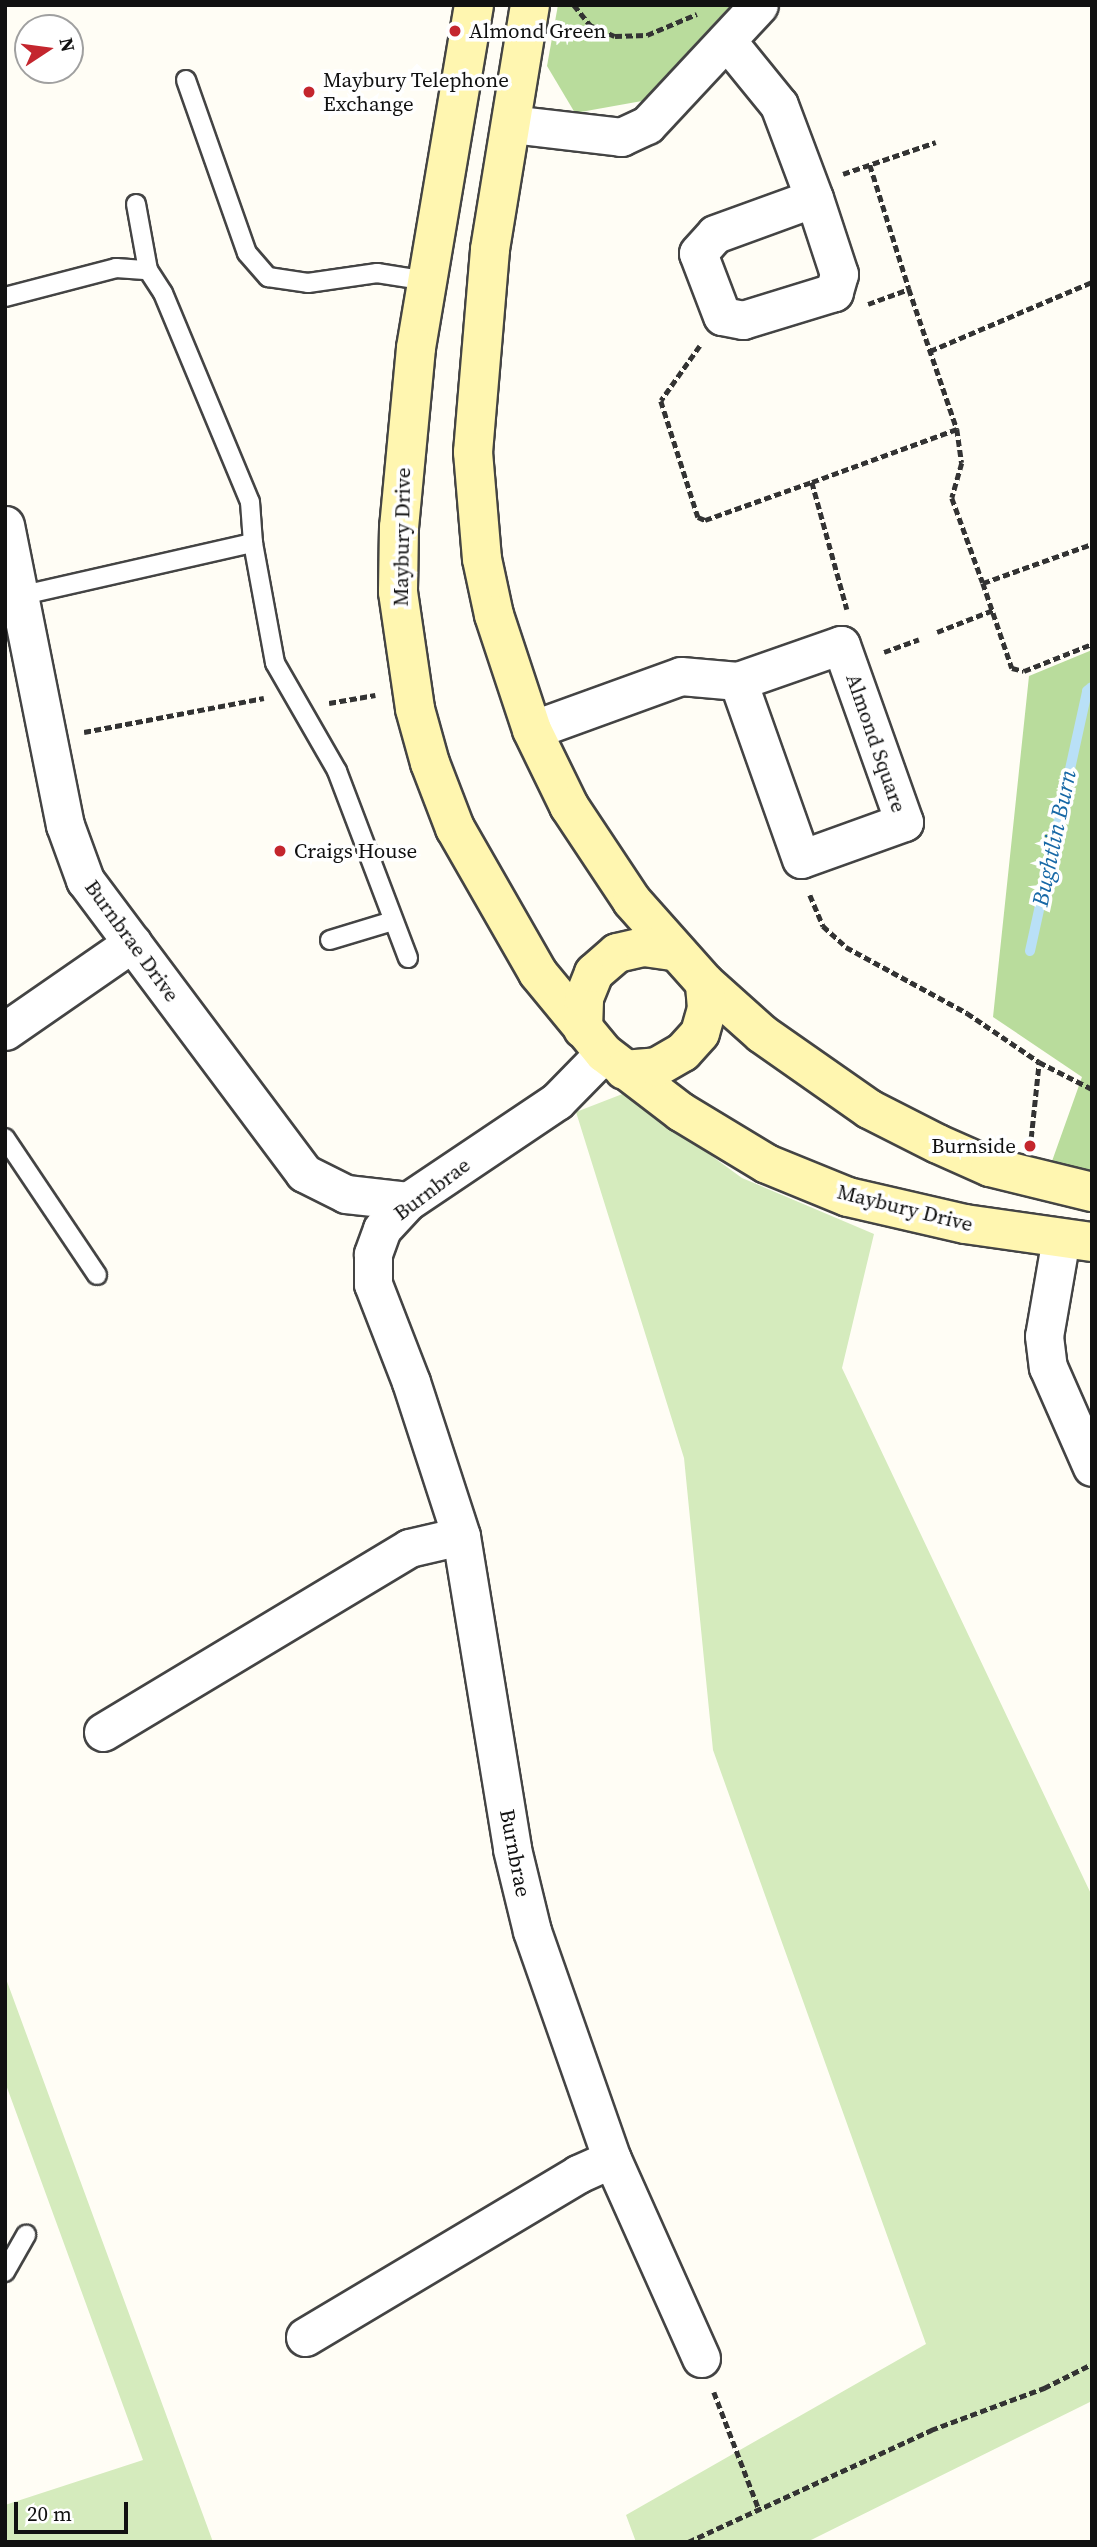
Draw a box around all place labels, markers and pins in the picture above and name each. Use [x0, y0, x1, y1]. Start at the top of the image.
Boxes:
place label: Almond Green [469, 18, 606, 44]
marker: Almond Green [447, 23, 463, 39]
place label: Maybury Telephone Exchange [323, 67, 509, 117]
marker: Maybury Telephone Exchange [301, 84, 317, 100]
place label: Craigs House [294, 838, 417, 864]
marker: Craigs House [272, 843, 288, 859]
place label: Burnside [931, 1133, 1016, 1159]
marker: Burnside [1022, 1138, 1038, 1154]

